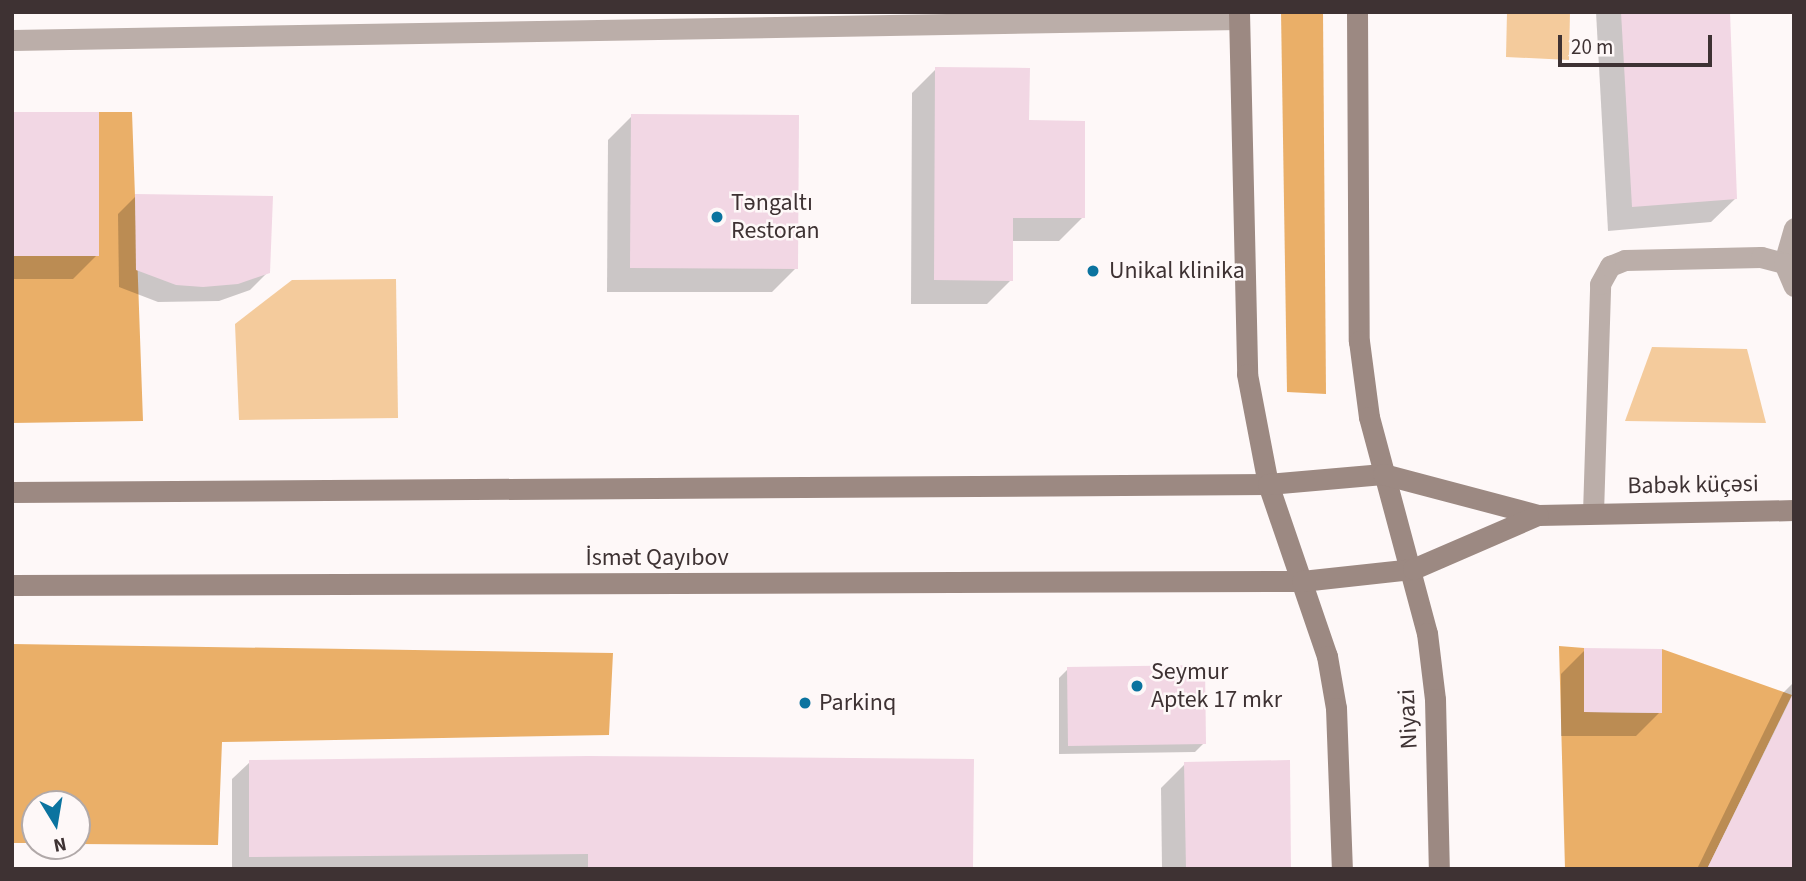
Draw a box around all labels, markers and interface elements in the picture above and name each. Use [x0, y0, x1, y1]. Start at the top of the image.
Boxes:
scale bar [1561, 21, 1715, 65]
text: 20 m [1571, 32, 1613, 62]
place label: Tәngaltı Restoran [731, 189, 820, 245]
marker: Tәngaltı Restoran [709, 209, 725, 225]
place label: Unikal klinika [1109, 257, 1245, 285]
marker: Unikal klinika [1083, 261, 1103, 281]
street label: Babək küçəsi [1627, 469, 1759, 501]
street label: İsmət Qayıbov [585, 544, 729, 572]
place label: Seymur Aptek 17 mkr [1151, 658, 1282, 714]
marker: Seymur Aptek 17 mkr [1129, 678, 1145, 694]
street label: Niyazi [1392, 688, 1424, 750]
place label: Parkinq [819, 689, 896, 717]
marker: Parkinq [797, 695, 813, 711]
north arrow [21, 790, 91, 860]
text: N [51, 830, 69, 859]

